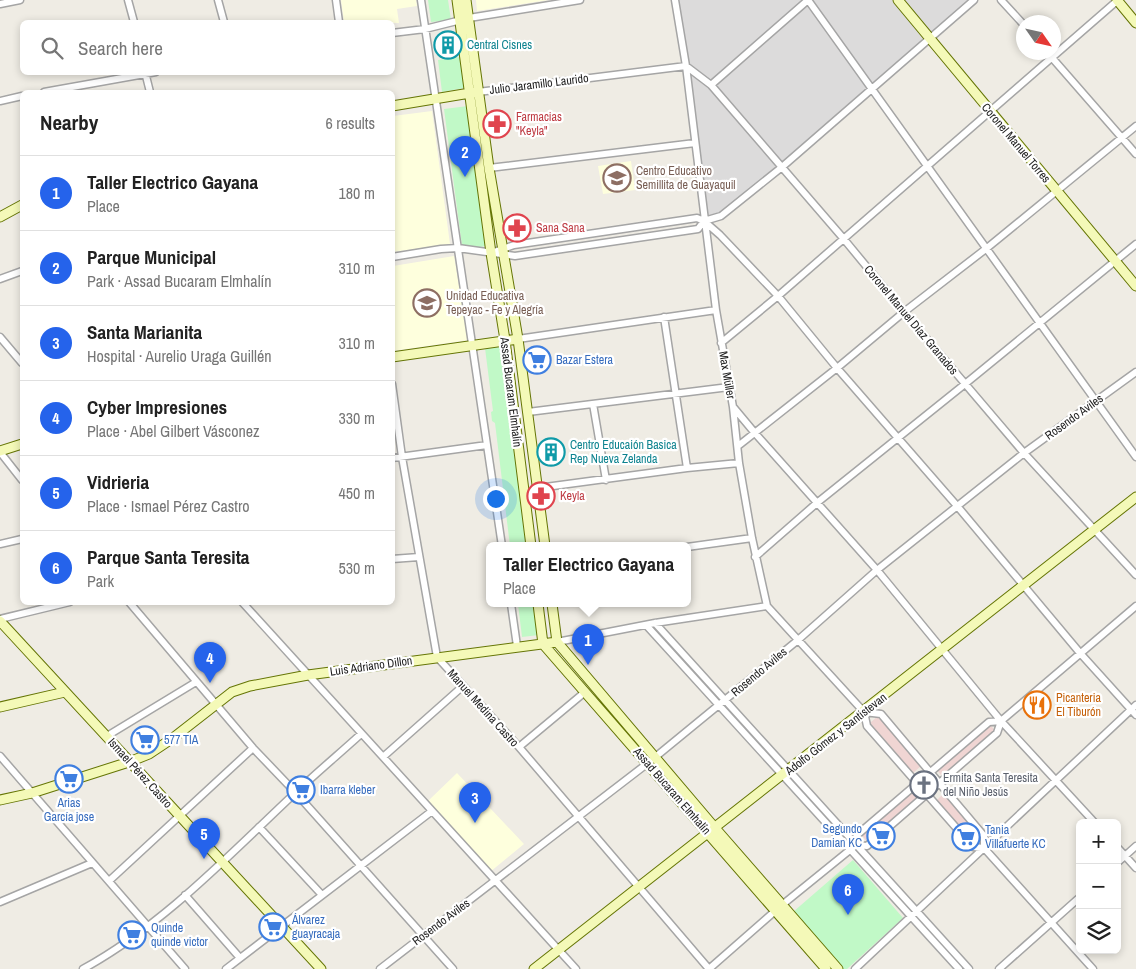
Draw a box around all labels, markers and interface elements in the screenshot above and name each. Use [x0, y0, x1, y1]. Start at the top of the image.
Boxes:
north arrow [1016, 15, 1061, 60]
search box [20, 20, 395, 75]
building icon: Central Cisnes [433, 30, 463, 60]
icon: search [38, 34, 66, 62]
text: Search here [78, 35, 163, 61]
place label: Central Cisnes [467, 37, 532, 53]
street label: Julio Jaramillo Laurido [489, 70, 589, 98]
street label: Coronel Manuel Torres [978, 100, 1054, 186]
text: Nearby [40, 108, 98, 137]
pharmacy icon: Farmacias "Keyla" [482, 109, 512, 139]
place label: Farmacias "Keyla" [516, 109, 562, 139]
text: 6 results [325, 112, 375, 134]
pin: 2 [449, 136, 481, 177]
school or university icon: Centro Educativo Semillita de Guayaquil [602, 163, 632, 193]
place label: Centro Educativo Semillita de Guayaquil [636, 163, 736, 193]
text: Taller Electrico Gayana [87, 169, 258, 195]
text: 1 [52, 182, 60, 204]
text: 180 m [339, 182, 375, 204]
text: Place [87, 195, 120, 217]
pharmacy icon: Sana Sana [502, 213, 532, 243]
place label: Sana Sana [536, 220, 585, 236]
text: Parque Municipal [87, 244, 216, 270]
text: 2 [52, 257, 60, 279]
text: 310 m [339, 257, 375, 279]
street label: Coronel Manuel Díaz Granados [860, 262, 962, 378]
text: Park · Assad Bucaram Elmhalín [87, 270, 272, 292]
school or university icon: Unidad Educativa Tepeyac - Fe y Alegría [412, 288, 442, 318]
place label: Unidad Educativa Tepeyac - Fe y Alegría [446, 288, 544, 318]
text: Santa Marianita [87, 319, 202, 345]
text: 3 [52, 332, 60, 354]
text: 310 m [339, 332, 375, 354]
street label: Assad Bucaram Elmhalín [496, 335, 526, 448]
text: Hospital · Aurelio Uraga Guillén [87, 345, 272, 367]
supermarket icon: Bazar Estera [522, 345, 552, 375]
street label: Max Müller [715, 350, 739, 401]
place label: Bazar Estera [556, 352, 613, 368]
street label: Rosendo Aviles [1042, 390, 1106, 444]
text: Cyber Impresiones [87, 394, 227, 420]
text: 4 [52, 407, 60, 429]
text: 330 m [339, 407, 375, 429]
text: Place · Abel Gilbert Vásconez [87, 420, 260, 442]
building icon: Centro Educaión Basica Rep Nueva Zelanda [536, 437, 566, 467]
place label: Centro Educaión Basica Rep Nueva Zelanda [570, 437, 677, 467]
text: Vidrieria [87, 469, 149, 495]
pharmacy icon: Keyla [526, 481, 556, 511]
text: 5 [52, 482, 60, 504]
text: 450 m [339, 482, 375, 504]
your location [483, 486, 509, 512]
place label: Keyla [560, 488, 585, 504]
text: Place · Ismael Pérez Castro [87, 495, 250, 517]
popup [486, 542, 691, 607]
text: Parque Santa Teresita [87, 544, 250, 570]
text: Taller Electrico Gayana [503, 551, 674, 577]
text: 6 [52, 557, 60, 579]
text: 530 m [339, 557, 375, 579]
text: Park [87, 570, 114, 592]
text: Place [503, 577, 536, 599]
pin: 1 [572, 624, 604, 665]
pin: 4 [194, 642, 226, 683]
street label: Rosendo Aviles [728, 644, 790, 700]
street label: Luis Adriano Dillon [329, 652, 413, 680]
street label: Manuel Medina Castro [444, 666, 522, 750]
street label: Adolfo Gómez y Santistevan [781, 689, 890, 779]
restaurant icon: Picanteria El Tiburón [1022, 690, 1052, 720]
place label: Picanteria El Tiburón [1056, 690, 1101, 720]
supermarket icon: 577 TIA [130, 725, 160, 755]
place label: 577 TIA [164, 732, 199, 748]
street label: Ismael Pérez Castro [104, 735, 176, 811]
street label: Assad Bucaram Elmhalín [629, 743, 714, 838]
supermarket icon: Arias García jose [54, 764, 84, 794]
church icon: Ermita Santa Teresita del Niño Jesús [909, 770, 939, 800]
place label: Ermita Santa Teresita del Niño Jesús [943, 770, 1039, 800]
supermarket icon: Ibarra kleber [286, 775, 316, 805]
place label: Ibarra kleber [320, 782, 376, 798]
pin: 3 [459, 782, 491, 823]
place label: Arias García jose [44, 795, 94, 825]
pin: 5 [188, 818, 220, 859]
map controls [1076, 819, 1121, 954]
button: + [1076, 819, 1121, 864]
place label: Segundo Damian KC [811, 821, 862, 851]
supermarket icon: Segundo Damian KC [866, 821, 896, 851]
supermarket icon: Tania Villafuerte KC [951, 822, 981, 852]
place label: Tania Villafuerte KC [985, 822, 1046, 852]
button: − [1076, 864, 1121, 909]
pin: 6 [832, 874, 864, 915]
street label: Rosendo Aviles [409, 895, 473, 949]
button: layers [1076, 909, 1121, 954]
supermarket icon: Álvarez guayracaja [258, 912, 288, 942]
place label: Álvarez guayracaja [291, 912, 341, 942]
supermarket icon: Quinde quinde victor [117, 920, 147, 950]
place label: Quinde quinde victor [151, 920, 209, 950]

